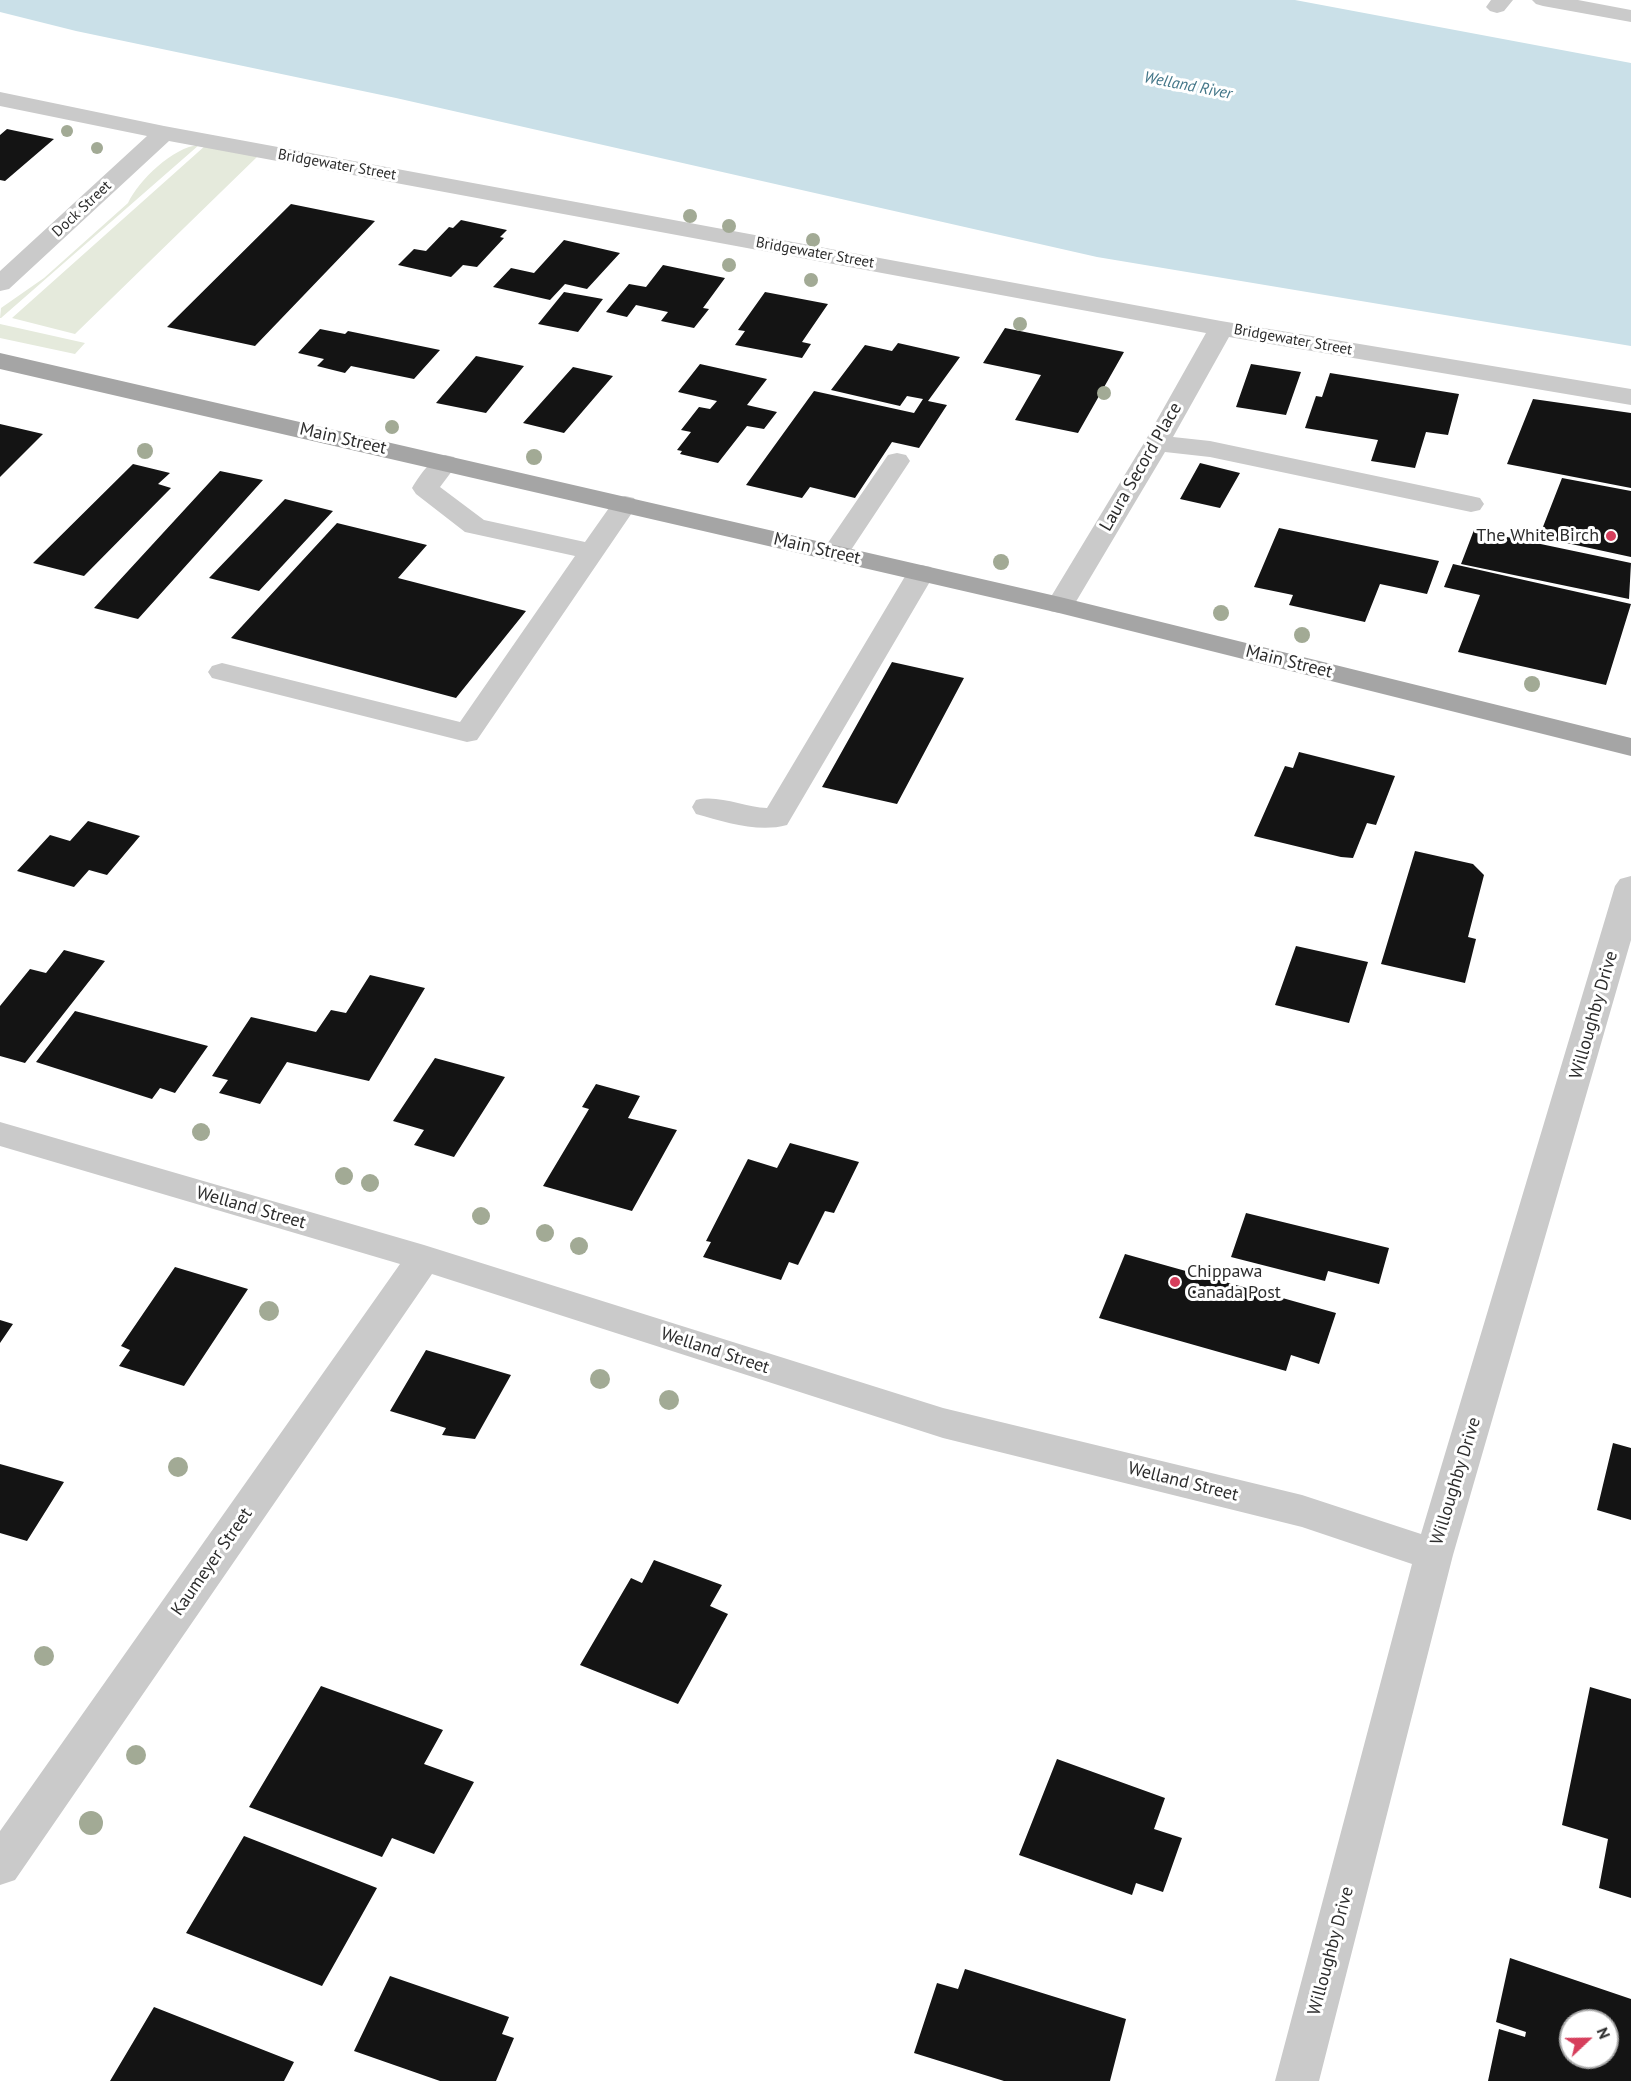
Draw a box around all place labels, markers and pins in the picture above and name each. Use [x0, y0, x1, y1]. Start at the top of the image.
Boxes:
place label: The White Birch [1476, 525, 1599, 547]
marker: The White Birch [1604, 529, 1618, 543]
place label: Chippawa Canada Post [1187, 1261, 1281, 1304]
marker: Chippawa Canada Post [1168, 1275, 1182, 1289]

